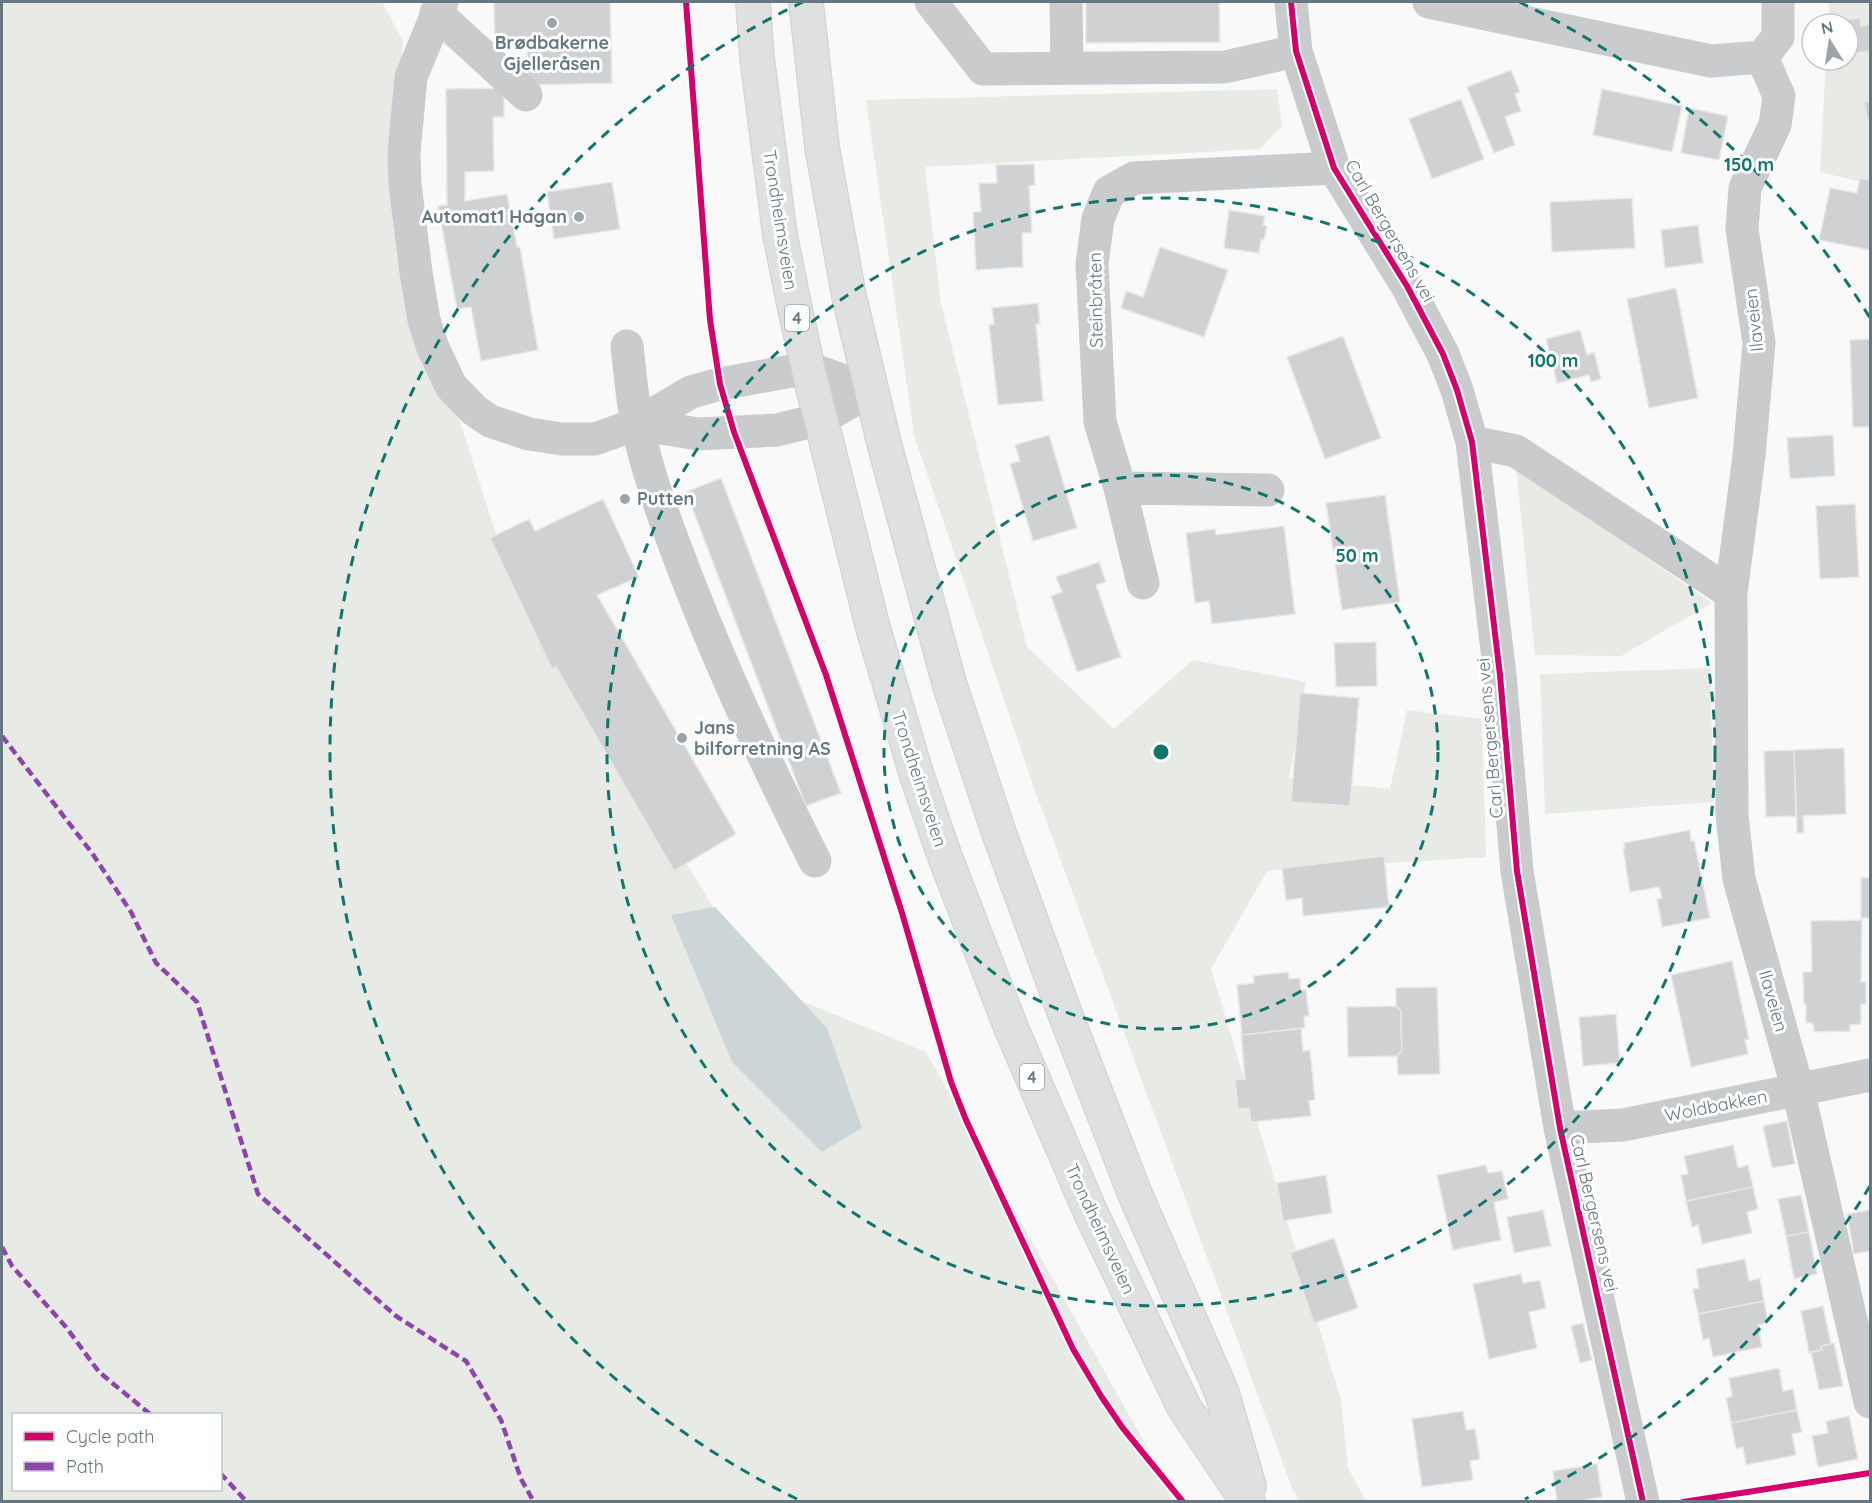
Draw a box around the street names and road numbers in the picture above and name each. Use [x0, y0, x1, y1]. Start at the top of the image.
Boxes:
street label: Trondheimsveien [758, 148, 803, 292]
street label: Carl Bergersens vei [1340, 155, 1441, 306]
street label: Steinbråten [1083, 252, 1108, 348]
street label: Ilaveien [1739, 287, 1768, 353]
road number: 4 [785, 305, 809, 331]
street label: Carl Bergersens vei [1471, 657, 1508, 819]
street label: Trondheimsveien [887, 708, 952, 850]
street label: Ilaveien [1754, 967, 1793, 1034]
road number: 4 [1020, 1064, 1044, 1090]
street label: Woldbakken [1663, 1084, 1769, 1127]
street label: Carl Bergersens vei [1565, 1132, 1624, 1294]
street label: Trondheimsveien [1060, 1160, 1141, 1298]

